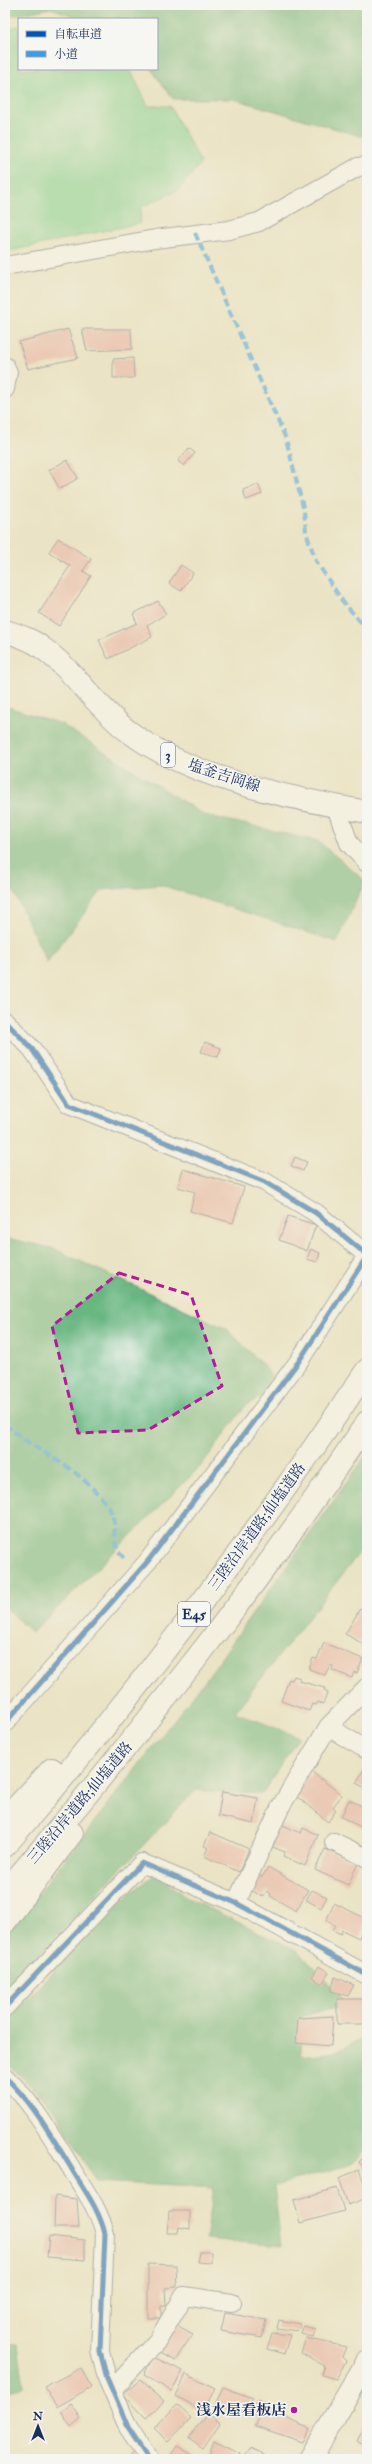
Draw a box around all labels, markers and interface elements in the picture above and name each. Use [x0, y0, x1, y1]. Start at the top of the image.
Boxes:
legend [18, 18, 158, 70]
text: 自転車道 [54, 27, 102, 42]
text: 小道 [54, 47, 78, 62]
road number: 3 [161, 743, 175, 767]
street label: 塩釜吉岡線 [185, 755, 263, 797]
street label: 三陸沿岸道路;仙塩道路 [204, 1459, 310, 1595]
road number: E45 [178, 1602, 210, 1626]
street label: 三陸沿岸道路;仙塩道路 [23, 1738, 137, 1868]
place label: 浅水屋看板店 [196, 2401, 286, 2420]
marker: 浅水屋看板店 [289, 2405, 299, 2415]
north arrow [18, 2406, 58, 2446]
text: N [32, 2410, 44, 2423]

